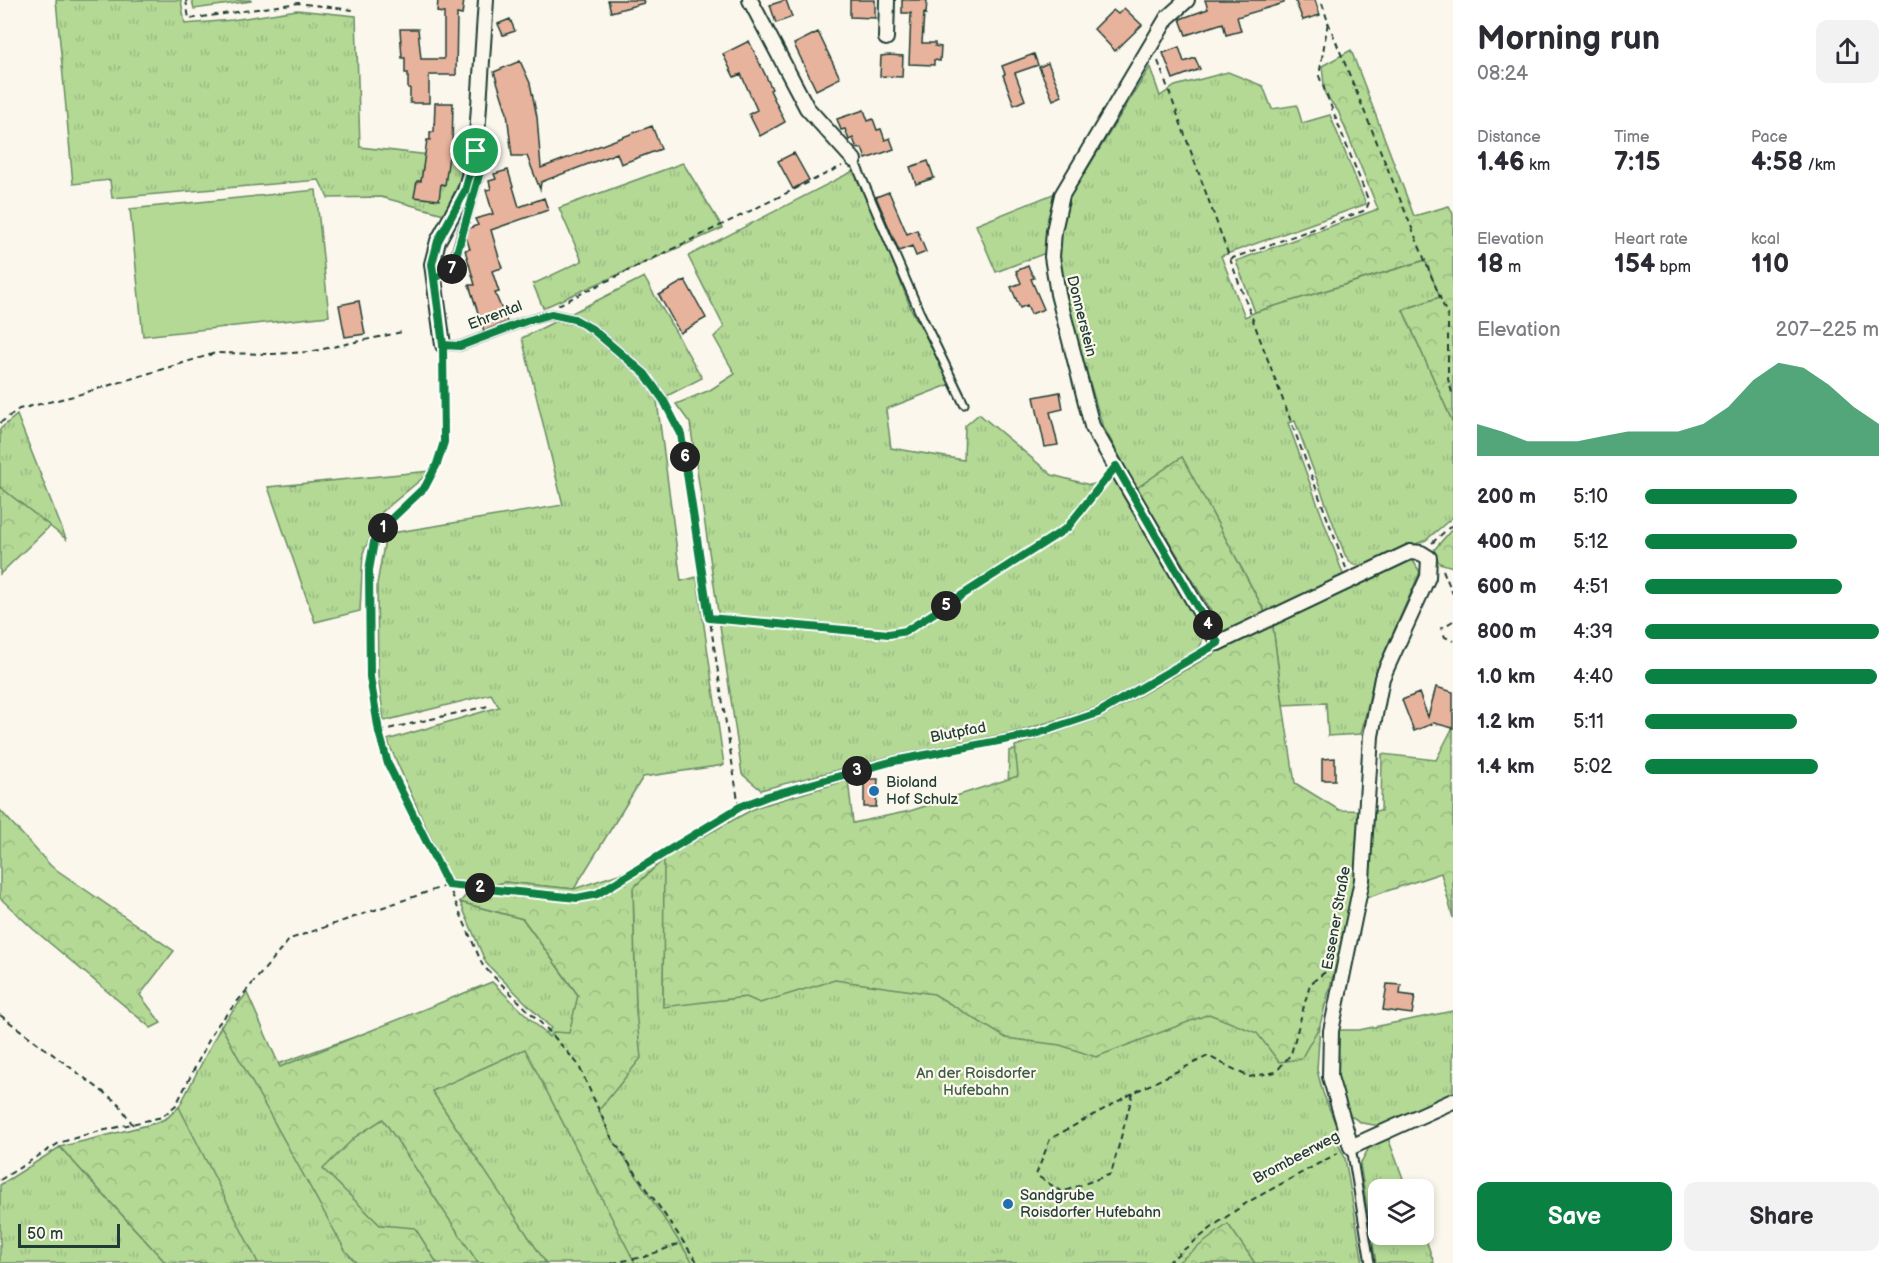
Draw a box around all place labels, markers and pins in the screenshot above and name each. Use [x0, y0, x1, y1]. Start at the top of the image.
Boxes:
pin [450, 125, 501, 176]
pin: 7 [437, 254, 467, 284]
pin: 6 [670, 442, 700, 472]
pin: 1 [368, 513, 398, 543]
pin: 5 [931, 591, 961, 621]
pin: 4 [1193, 610, 1223, 640]
pin: 3 [842, 756, 872, 786]
place label: Bioland Hof Schulz [886, 773, 959, 809]
marker: Bioland Hof Schulz [867, 784, 881, 798]
pin: 2 [465, 873, 495, 903]
place label: Sandgrube Roisdorfer Hufebahn [1020, 1186, 1161, 1222]
marker: Sandgrube Roisdorfer Hufebahn [1001, 1197, 1015, 1211]

